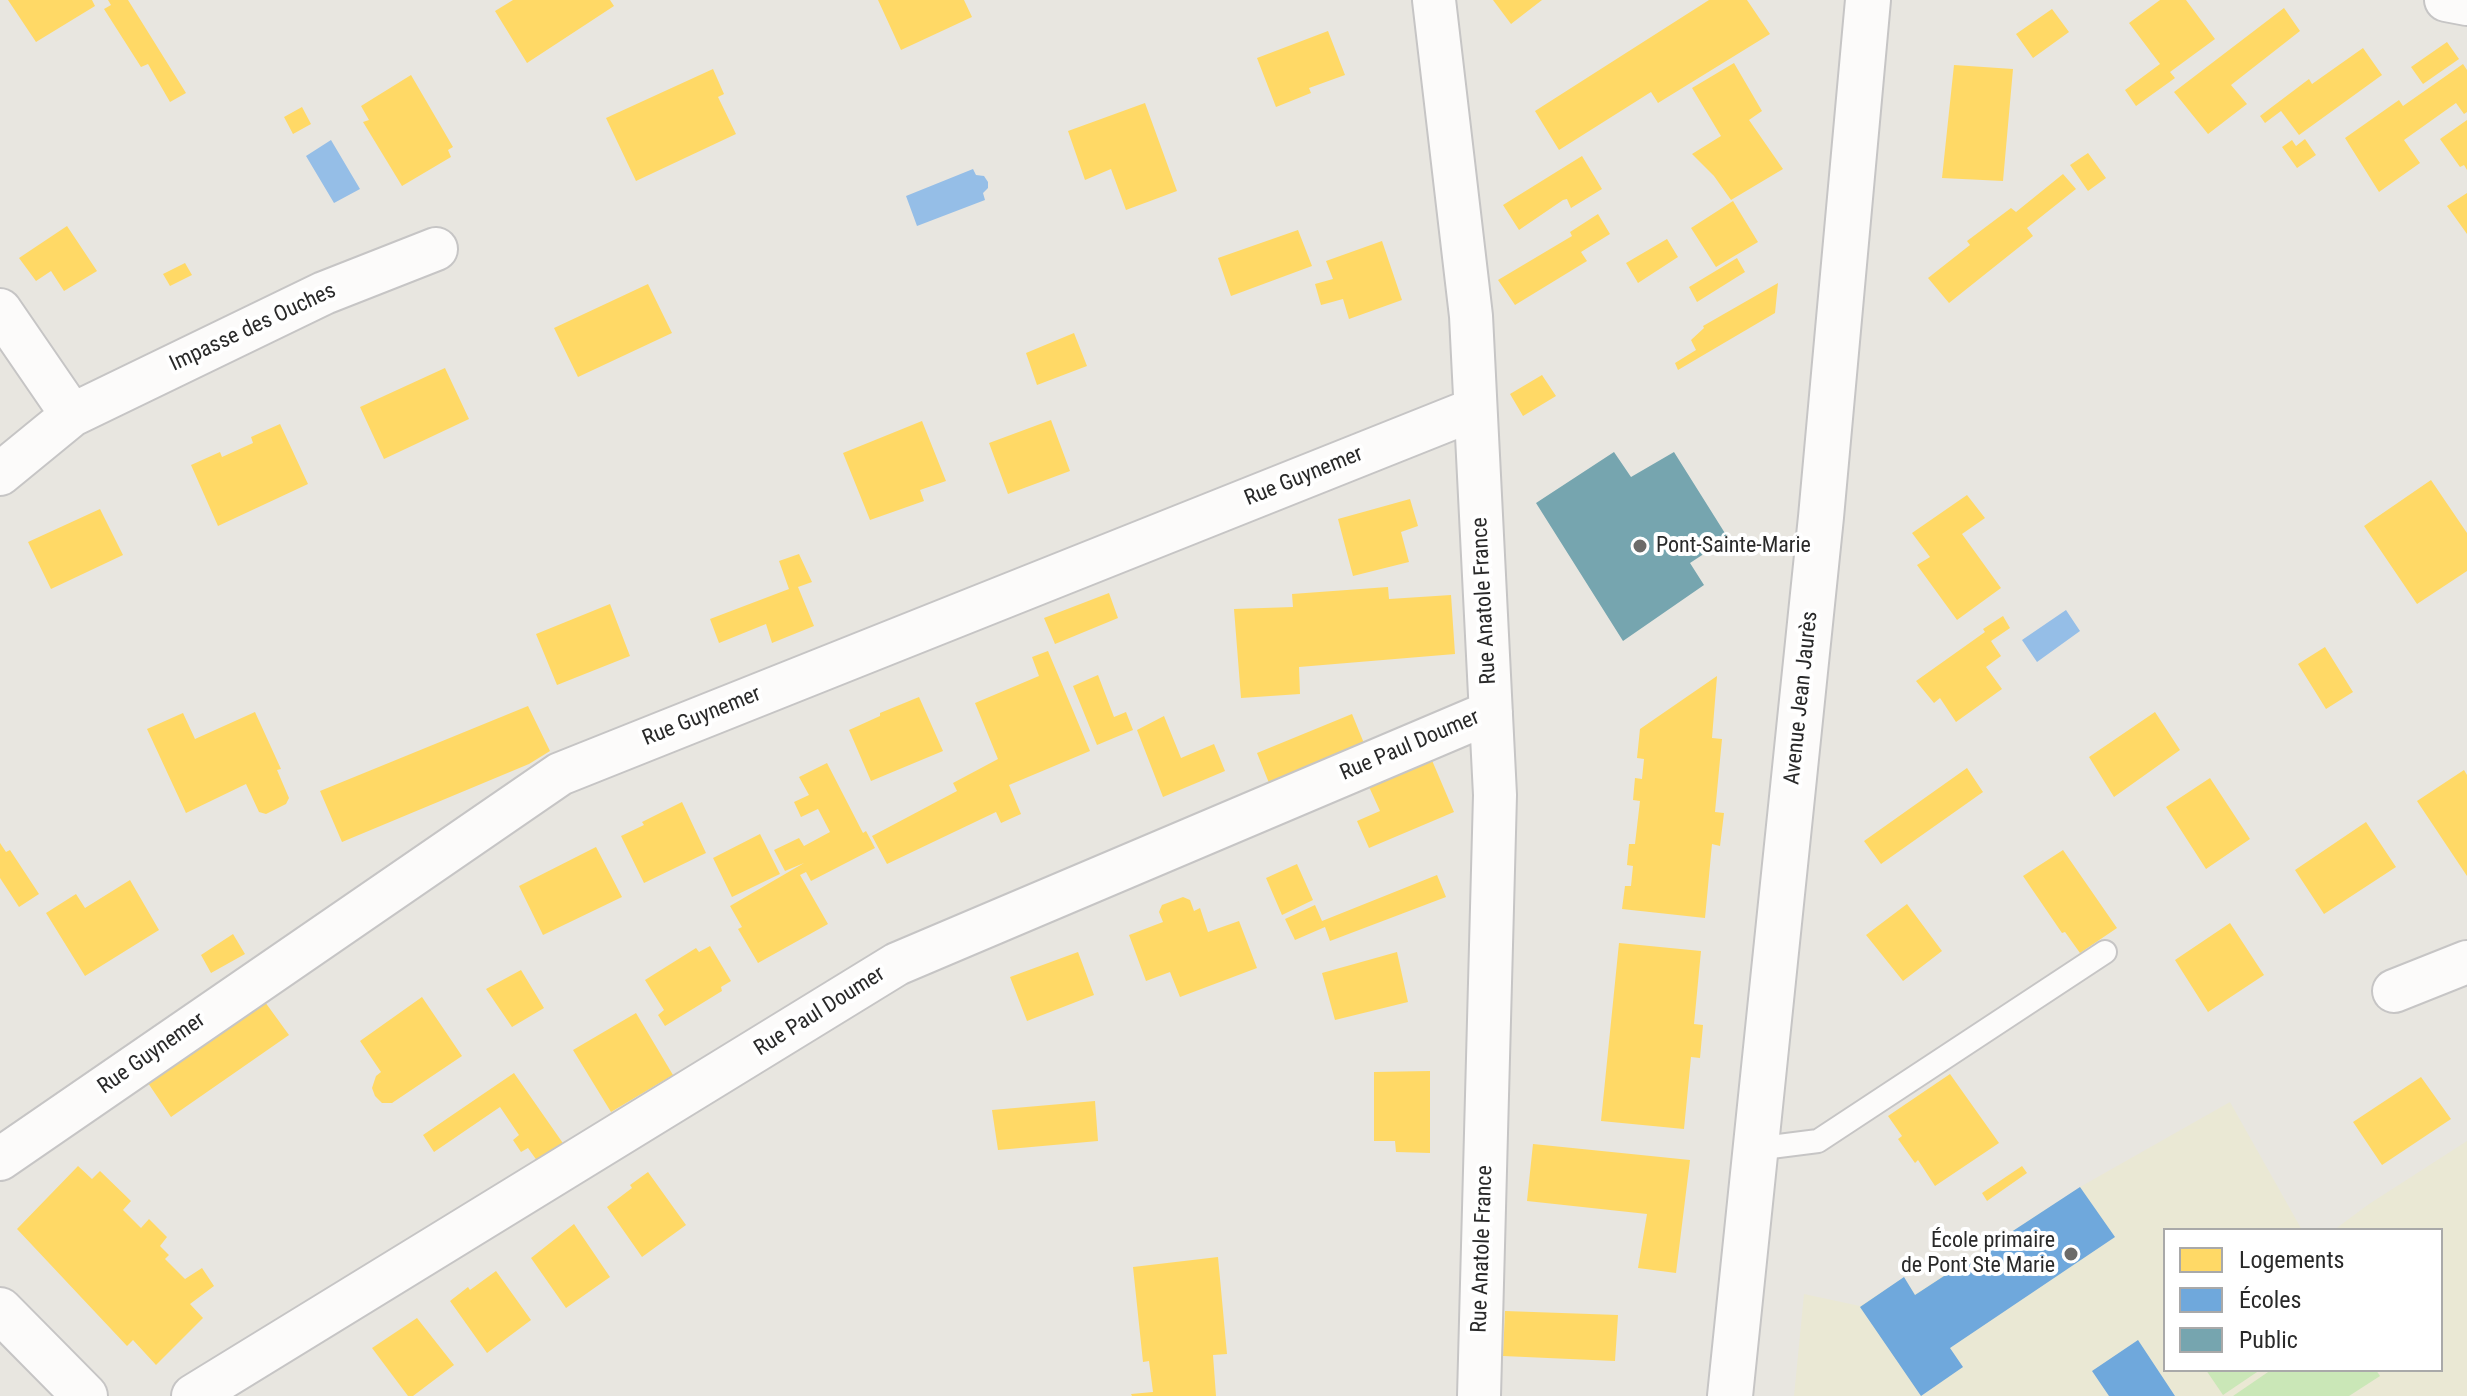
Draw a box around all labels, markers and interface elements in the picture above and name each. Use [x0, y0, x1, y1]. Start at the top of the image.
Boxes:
street label: Impasse des Ouches [166, 278, 340, 378]
street label: Rue Guynemer [1241, 441, 1367, 513]
street label: Rue Anatole France [1467, 517, 1503, 685]
place label: Pont-Sainte-Marie [1656, 533, 1811, 559]
marker: Pont-Sainte-Marie [1631, 537, 1649, 555]
street label: Avenue Jean Jaurès [1780, 610, 1824, 786]
street label: Rue Guynemer [639, 681, 765, 753]
street label: Rue Paul Doumer [1336, 705, 1484, 787]
street label: Rue Paul Doumer [750, 961, 890, 1063]
street label: Rue Guynemer [93, 1007, 211, 1101]
street label: Rue Anatole France [1467, 1165, 1499, 1333]
place label: École primaire de Pont Ste Marie [1901, 1228, 2055, 1280]
legend [2163, 1228, 2443, 1372]
marker: École primaire de Pont Ste Marie [2062, 1245, 2080, 1263]
text: Logements [2239, 1246, 2345, 1274]
text: Écoles [2239, 1286, 2302, 1314]
text: Public [2239, 1326, 2298, 1354]

